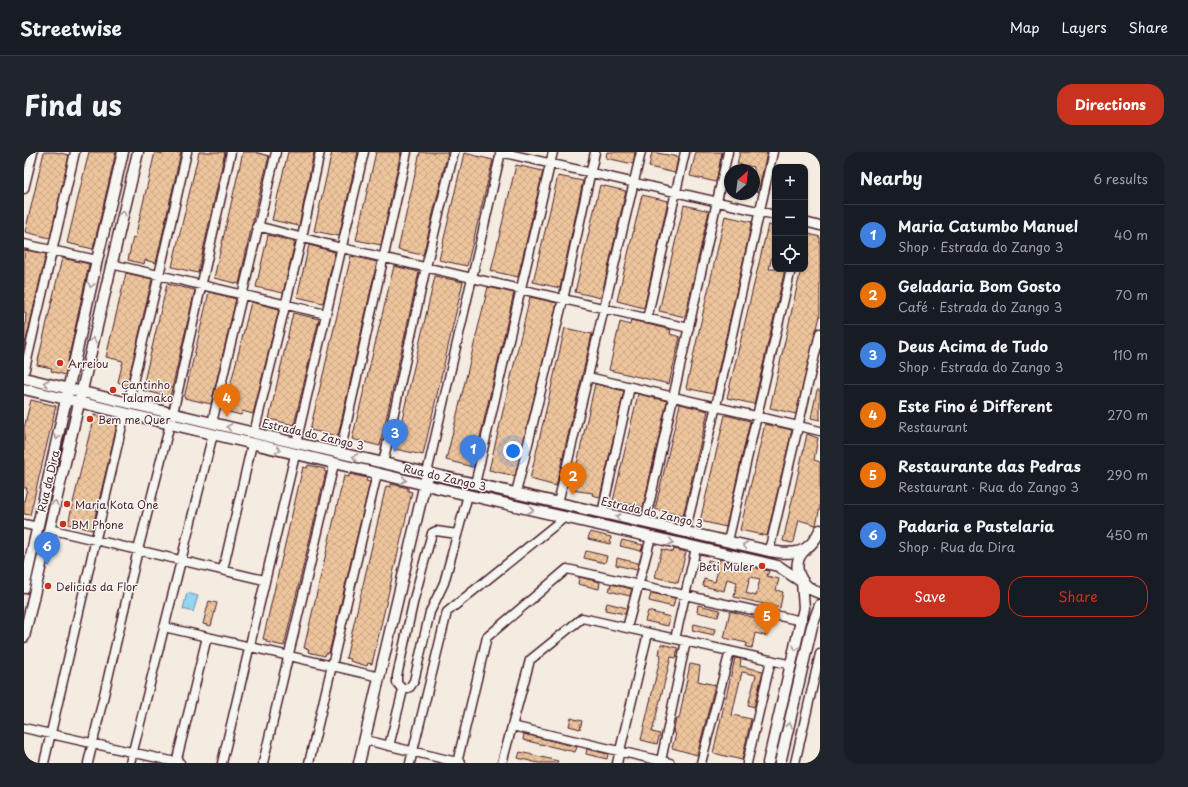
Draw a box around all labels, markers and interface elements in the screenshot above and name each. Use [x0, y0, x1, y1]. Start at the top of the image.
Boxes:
text: Streetwise [20, 14, 122, 42]
text: Map [1010, 17, 1040, 38]
text: Layers [1062, 17, 1107, 38]
text: Share [1129, 17, 1168, 38]
text: Find us [24, 83, 122, 126]
button: Directions [1057, 84, 1164, 125]
north arrow [724, 164, 760, 200]
map controls [772, 164, 808, 272]
button: + [772, 164, 808, 200]
text: Nearby [860, 165, 922, 191]
text: 6 results [1093, 169, 1148, 188]
button: − [772, 200, 808, 236]
one-way arrow [118, 210, 127, 217]
text: Maria Catumbo Manuel [898, 214, 1078, 237]
text: 1 [870, 225, 876, 244]
text: 40 m [1114, 225, 1148, 244]
button: locate [772, 236, 808, 272]
text: Shop · Estrada do Zango 3 [898, 237, 1063, 256]
text: Geladaria Bom Gosto [898, 274, 1061, 297]
one-way arrow [88, 282, 96, 288]
text: 2 [868, 285, 878, 304]
text: 70 m [1115, 285, 1148, 304]
text: Café · Estrada do Zango 3 [898, 297, 1062, 316]
text: Deus Acima de Tudo [898, 334, 1048, 357]
one-way arrow [88, 337, 97, 344]
text: 3 [869, 345, 877, 364]
text: 110 m [1113, 345, 1148, 364]
place label: Arreiou [68, 355, 108, 372]
text: Shop · Estrada do Zango 3 [898, 357, 1063, 376]
marker: Arreiou [55, 358, 65, 368]
place label: Cantinho Talamako [121, 376, 173, 406]
one-way arrow [43, 379, 50, 388]
pin: 4 [214, 384, 240, 417]
marker: Cantinho Talamako [108, 385, 118, 395]
text: Este Fino é Different [898, 394, 1053, 417]
text: 4 [869, 405, 877, 424]
text: 270 m [1107, 405, 1148, 424]
place label: Bem me Quer [98, 411, 172, 428]
marker: Bem me Quer [85, 414, 95, 424]
street label: Estrada do Zango 3 [260, 414, 366, 454]
text: Restaurant [898, 417, 968, 436]
pin: 3 [382, 419, 408, 452]
one-way arrow [225, 423, 232, 432]
one-way arrow [54, 434, 62, 440]
pin: 1 [460, 435, 486, 468]
your location [503, 441, 523, 461]
one-way arrow [274, 446, 281, 454]
street label: Rua da Dira [33, 448, 63, 514]
one-way arrow [352, 453, 358, 461]
text: Restaurante das Pedras [898, 454, 1081, 477]
street label: Rua do Zango 3 [402, 459, 488, 495]
pin: 2 [560, 462, 586, 495]
text: 5 [869, 465, 877, 484]
text: 290 m [1107, 465, 1148, 484]
one-way arrow [400, 475, 407, 484]
text: Restaurant · Rua do Zango 3 [898, 477, 1079, 496]
street label: Estrada do Zango 3 [599, 492, 705, 532]
place label: Maria Kota One [75, 496, 159, 513]
marker: Maria Kota One [62, 499, 72, 509]
one-way arrow [50, 500, 59, 507]
one-way arrow [527, 505, 534, 514]
one-way arrow [615, 513, 622, 521]
text: Padaria e Pastelaria [898, 514, 1055, 537]
place label: BM Phone [71, 516, 124, 533]
marker: BM Phone [58, 519, 68, 529]
text: 6 [868, 525, 878, 544]
text: 450 m [1106, 525, 1148, 544]
pin: 6 [34, 532, 60, 565]
one-way arrow [667, 537, 674, 546]
text: Shop · Rua da Dira [898, 537, 1015, 556]
one-way arrow [742, 542, 748, 550]
place label: Beti Muler [699, 558, 755, 575]
marker: Beti Muler [757, 561, 767, 571]
button: Save [860, 576, 1000, 617]
button: Share [1008, 576, 1148, 617]
place label: Delicias da Flor [56, 578, 138, 595]
marker: Delicias da Flor [43, 581, 53, 591]
pin: 5 [754, 602, 780, 635]
one-way arrow [792, 644, 801, 651]
one-way arrow [784, 722, 792, 728]

